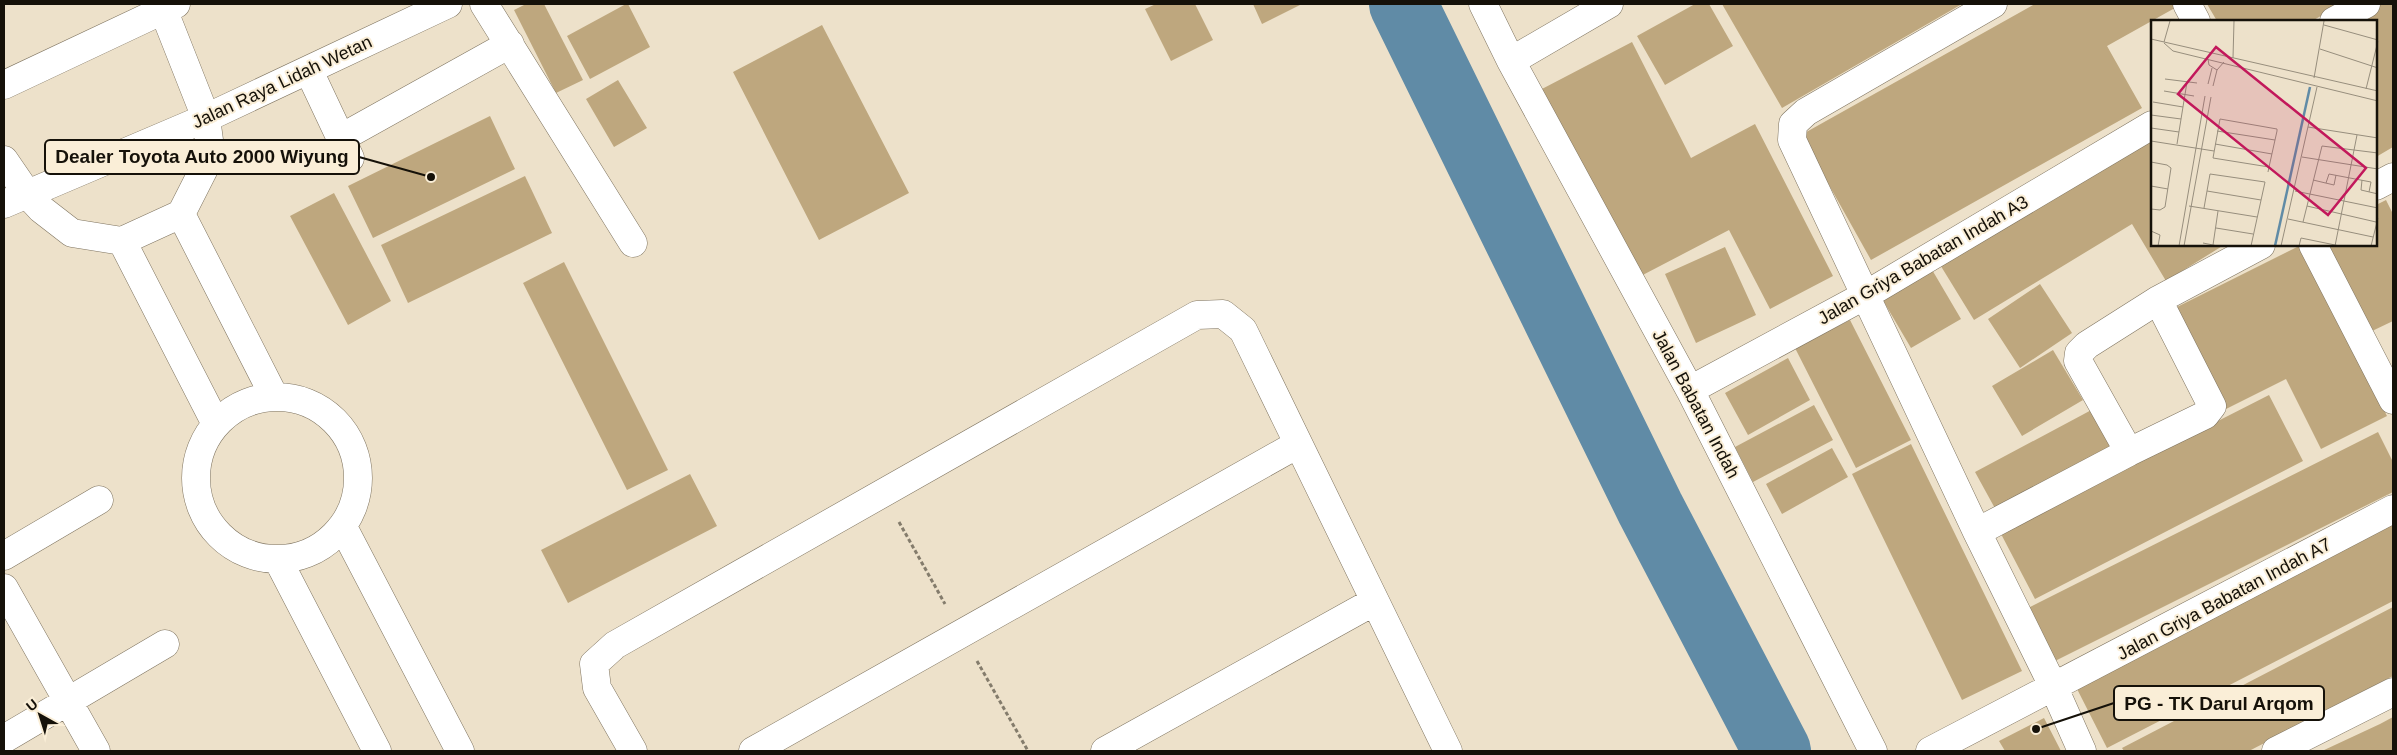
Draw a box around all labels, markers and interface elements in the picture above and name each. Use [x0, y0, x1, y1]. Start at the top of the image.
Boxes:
inset map [2151, 20, 2377, 246]
street label: Jalan Raya Lidah Wetan [189, 32, 375, 132]
callout: Dealer Toyota Auto 2000 Wiyung [45, 140, 359, 174]
text: Dealer Toyota Auto 2000 Wiyung [55, 146, 349, 167]
street label: Jalan Griya Babatan Indah A3 [1814, 192, 2032, 328]
street label: Jalan Babatan Indah [1648, 326, 1744, 482]
street label: Jalan Griya Babatan Indah A7 [2114, 534, 2334, 664]
callout: PG - TK Darul Arqom [2114, 686, 2324, 720]
north arrow [15, 690, 65, 740]
text: PG - TK Darul Arqom [2124, 693, 2314, 714]
text: U [23, 695, 41, 714]

